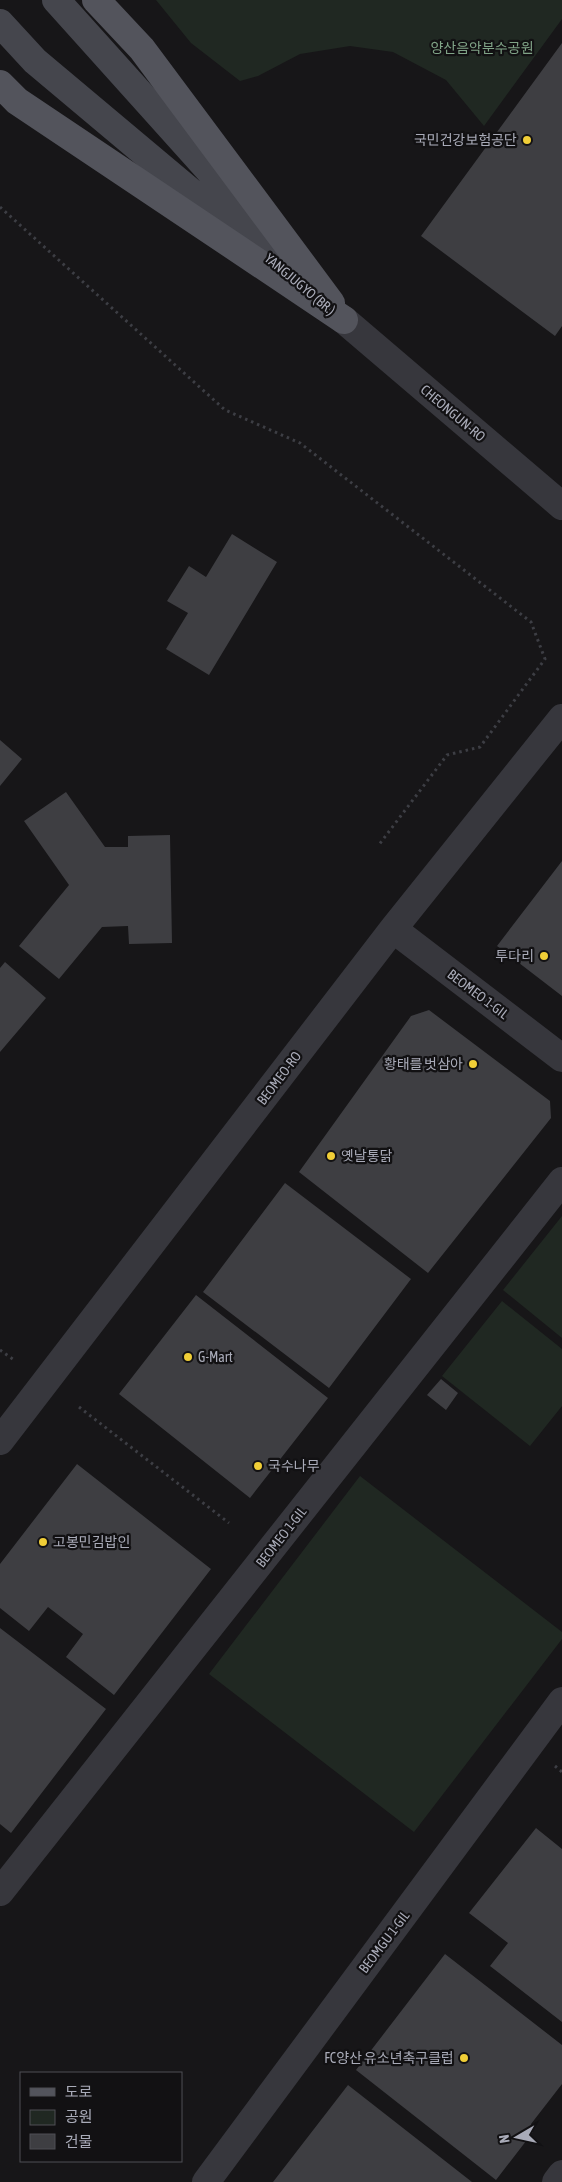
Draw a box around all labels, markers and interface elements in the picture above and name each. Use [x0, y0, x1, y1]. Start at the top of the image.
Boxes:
park label: 양산음악분수공원 [430, 40, 534, 56]
place label: 국민건강보험공단 [414, 132, 517, 148]
marker: 국민건강보험공단 [521, 134, 533, 146]
street label: YANGJUGYO (BR.) [262, 250, 338, 318]
street label: CHEONGUN-RO [417, 381, 489, 445]
place label: 투다리 [495, 948, 534, 964]
marker: 투다리 [538, 950, 550, 962]
street label: BEOMEO 1-GIL [444, 966, 512, 1022]
street label: BEOMEO-RO [254, 1048, 304, 1108]
place label: 황태를 벗삼아 [384, 1056, 463, 1072]
marker: 황태를 벗삼아 [467, 1058, 479, 1070]
place label: 옛날통닭 [341, 1148, 393, 1164]
marker: 옛날통닭 [325, 1150, 337, 1162]
place label: G-Mart [198, 1349, 233, 1365]
marker: G-Mart [182, 1351, 194, 1363]
place label: 국수나무 [268, 1458, 320, 1474]
marker: 국수나무 [252, 1460, 264, 1472]
street label: BEOMEO 1-GIL [253, 1503, 310, 1570]
place label: 고봉민김밥인 [53, 1534, 130, 1550]
marker: 고봉민김밥인 [37, 1536, 49, 1548]
street label: BEOMGU 1-GIL [355, 1907, 413, 1976]
place label: FC양산 유소년축구클럽 [324, 2050, 454, 2066]
marker: FC양산 유소년축구클럽 [458, 2052, 470, 2064]
legend [20, 2072, 182, 2162]
text: 도로 [65, 2083, 93, 2100]
text: 공원 [65, 2108, 93, 2125]
north arrow [492, 2112, 542, 2162]
text: 건물 [65, 2133, 93, 2150]
text: N [496, 2134, 513, 2144]

